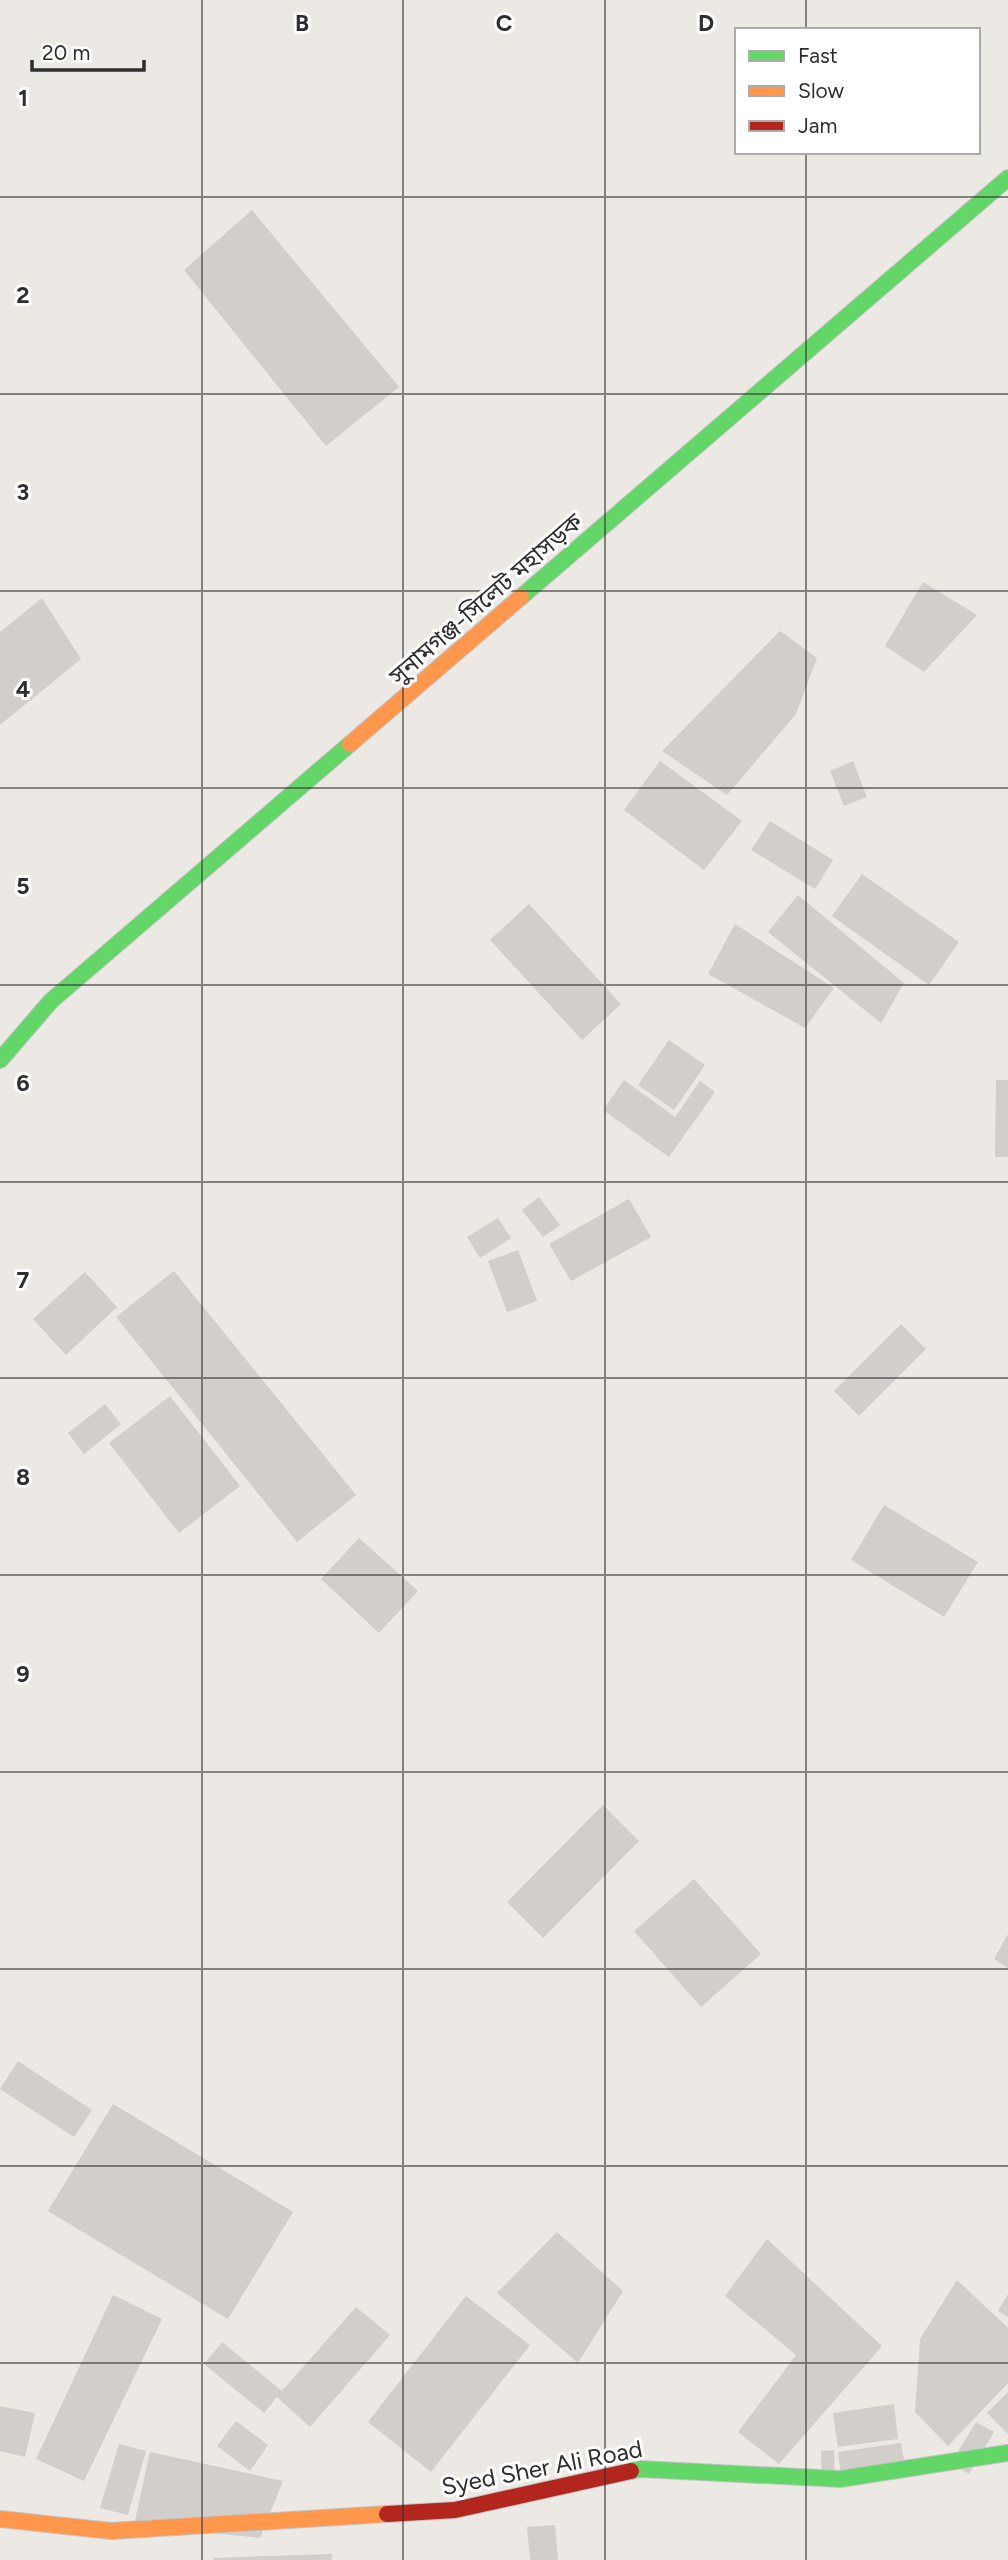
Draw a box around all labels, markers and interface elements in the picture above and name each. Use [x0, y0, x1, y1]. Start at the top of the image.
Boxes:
text: B [295, 9, 309, 37]
text: C [496, 9, 513, 37]
text: D [698, 9, 714, 37]
scale bar [32, 28, 144, 72]
legend [735, 28, 980, 154]
text: 20 m [42, 40, 90, 65]
text: Fast [798, 43, 838, 68]
text: Slow [798, 78, 844, 103]
text: 1 [18, 84, 28, 112]
text: Jam [798, 113, 837, 138]
text: 2 [16, 281, 30, 309]
text: 3 [17, 478, 29, 506]
street label: সুনামগঞ্জ-সিলেট মহাসড়ক [382, 507, 589, 691]
text: 4 [16, 675, 30, 703]
text: 5 [16, 872, 30, 900]
text: 6 [16, 1069, 30, 1097]
text: 7 [17, 1266, 30, 1294]
text: 8 [16, 1463, 30, 1491]
text: 9 [16, 1660, 30, 1688]
street label: Syed Sher Ali Road [439, 2434, 645, 2501]

